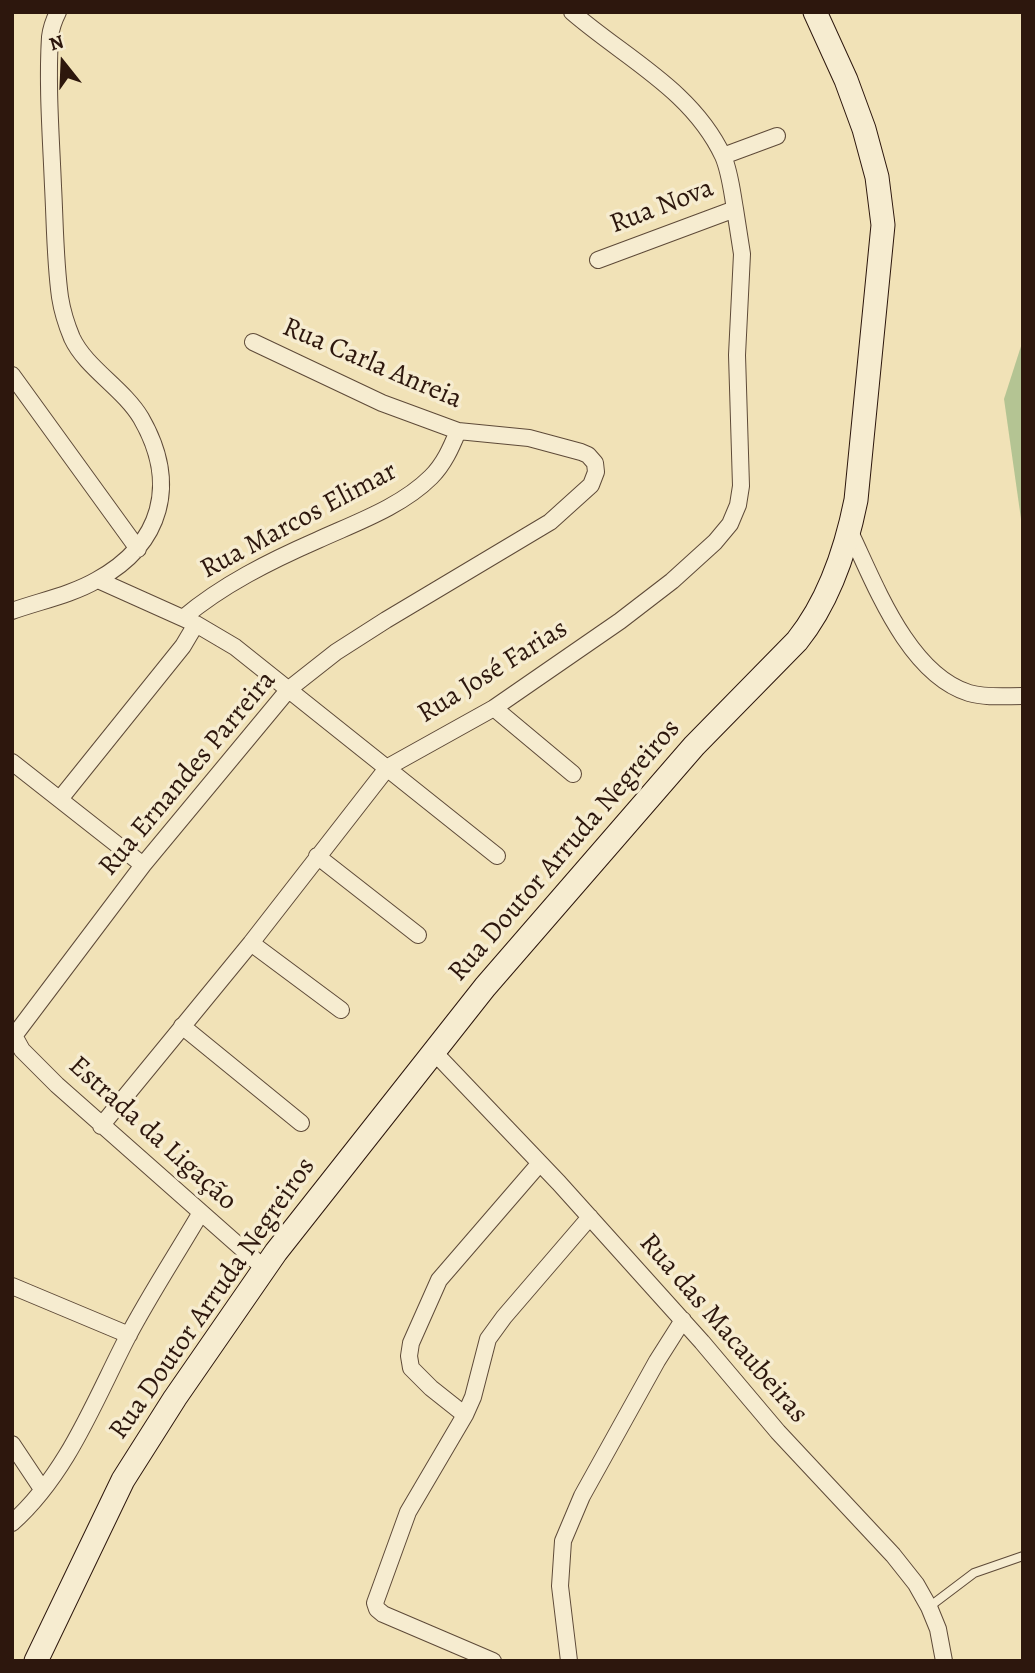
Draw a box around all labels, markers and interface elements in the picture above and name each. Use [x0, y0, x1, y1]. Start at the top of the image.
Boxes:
north arrow [28, 28, 98, 98]
text: N [46, 29, 67, 58]
street label: Rua Nova [606, 172, 718, 242]
street label: Rua Carla Anreia [277, 311, 467, 417]
street label: Rua Marcos Elimar [195, 455, 403, 587]
street label: Rua José Farias [412, 613, 574, 731]
street label: Rua Ernandes Parreira [92, 665, 284, 883]
street label: Rua Doutor Arruda Negreiros [442, 713, 688, 989]
street label: Estrada da Ligação [61, 1050, 243, 1218]
street label: Rua Doutor Arruda Negreiros [103, 1151, 323, 1447]
street label: Rua das Macaubeiras [631, 1227, 815, 1431]

